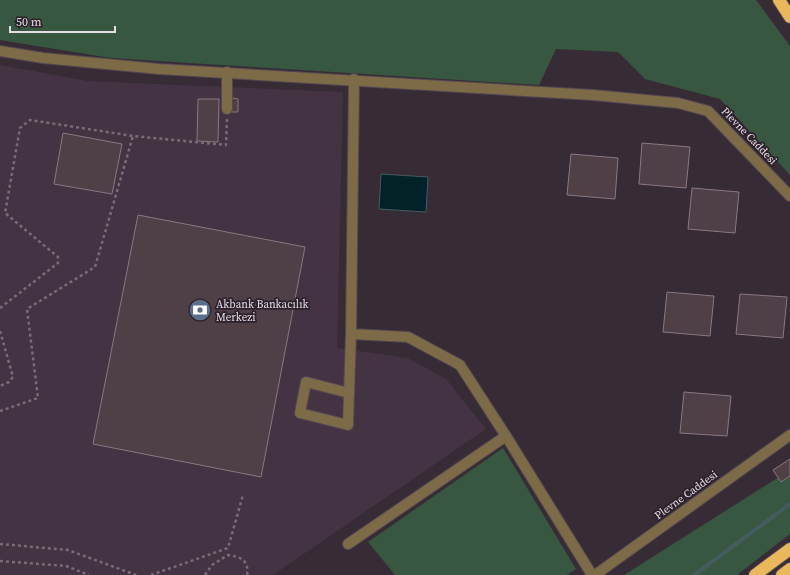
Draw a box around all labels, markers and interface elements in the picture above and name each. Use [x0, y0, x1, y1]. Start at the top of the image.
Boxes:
scale bar [10, 8, 115, 34]
text: 50 m [16, 14, 42, 30]
street label: Plevne Caddesi [718, 104, 780, 168]
bank icon: Akbank Bankacılık Merkezi [187, 297, 213, 323]
place label: Akbank Bankacılık Merkezi [216, 297, 309, 325]
street label: Plevne Caddesi [652, 467, 720, 523]

